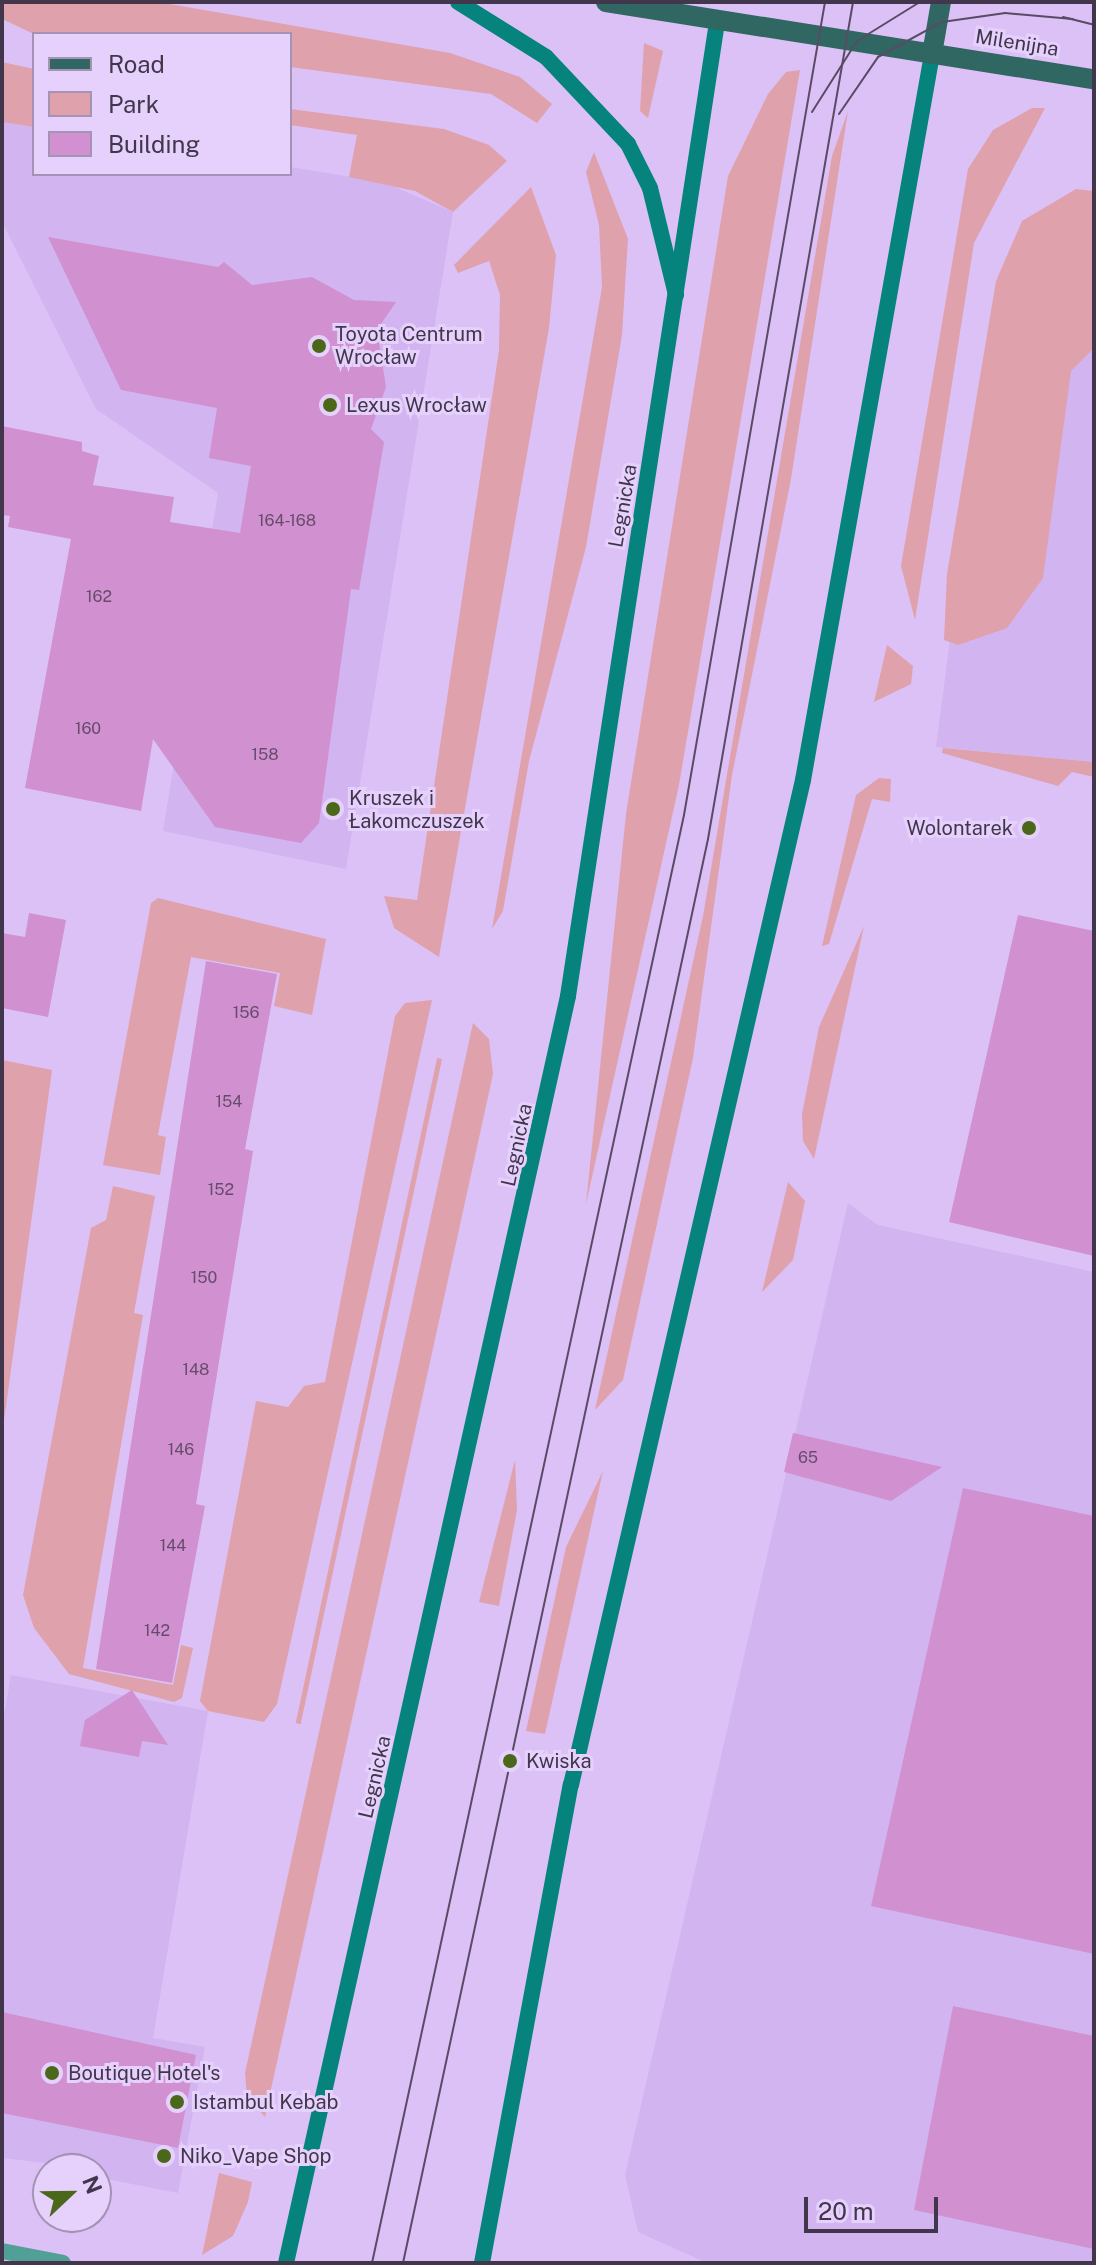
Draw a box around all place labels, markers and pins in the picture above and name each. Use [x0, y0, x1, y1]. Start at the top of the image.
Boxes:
place label: Toyota Centrum Wrocław [335, 322, 482, 369]
marker: Toyota Centrum Wrocław [310, 337, 328, 355]
place label: Lexus Wrocław [346, 393, 487, 417]
marker: Lexus Wrocław [321, 396, 339, 414]
place label: Kruszek i Łakomczuszek [349, 786, 485, 833]
marker: Kruszek i Łakomczuszek [324, 800, 342, 818]
place label: Wolontarek [907, 816, 1013, 840]
marker: Wolontarek [1020, 819, 1038, 837]
place label: Kwiska [526, 1749, 592, 1773]
marker: Kwiska [501, 1752, 519, 1770]
place label: Boutique Hotel's [68, 2061, 220, 2085]
marker: Boutique Hotel's [43, 2064, 61, 2082]
place label: Istambul Kebab [193, 2090, 338, 2114]
marker: Istambul Kebab [168, 2093, 186, 2111]
place label: Niko_Vape Shop [180, 2144, 331, 2168]
marker: Niko_Vape Shop [155, 2147, 173, 2165]

